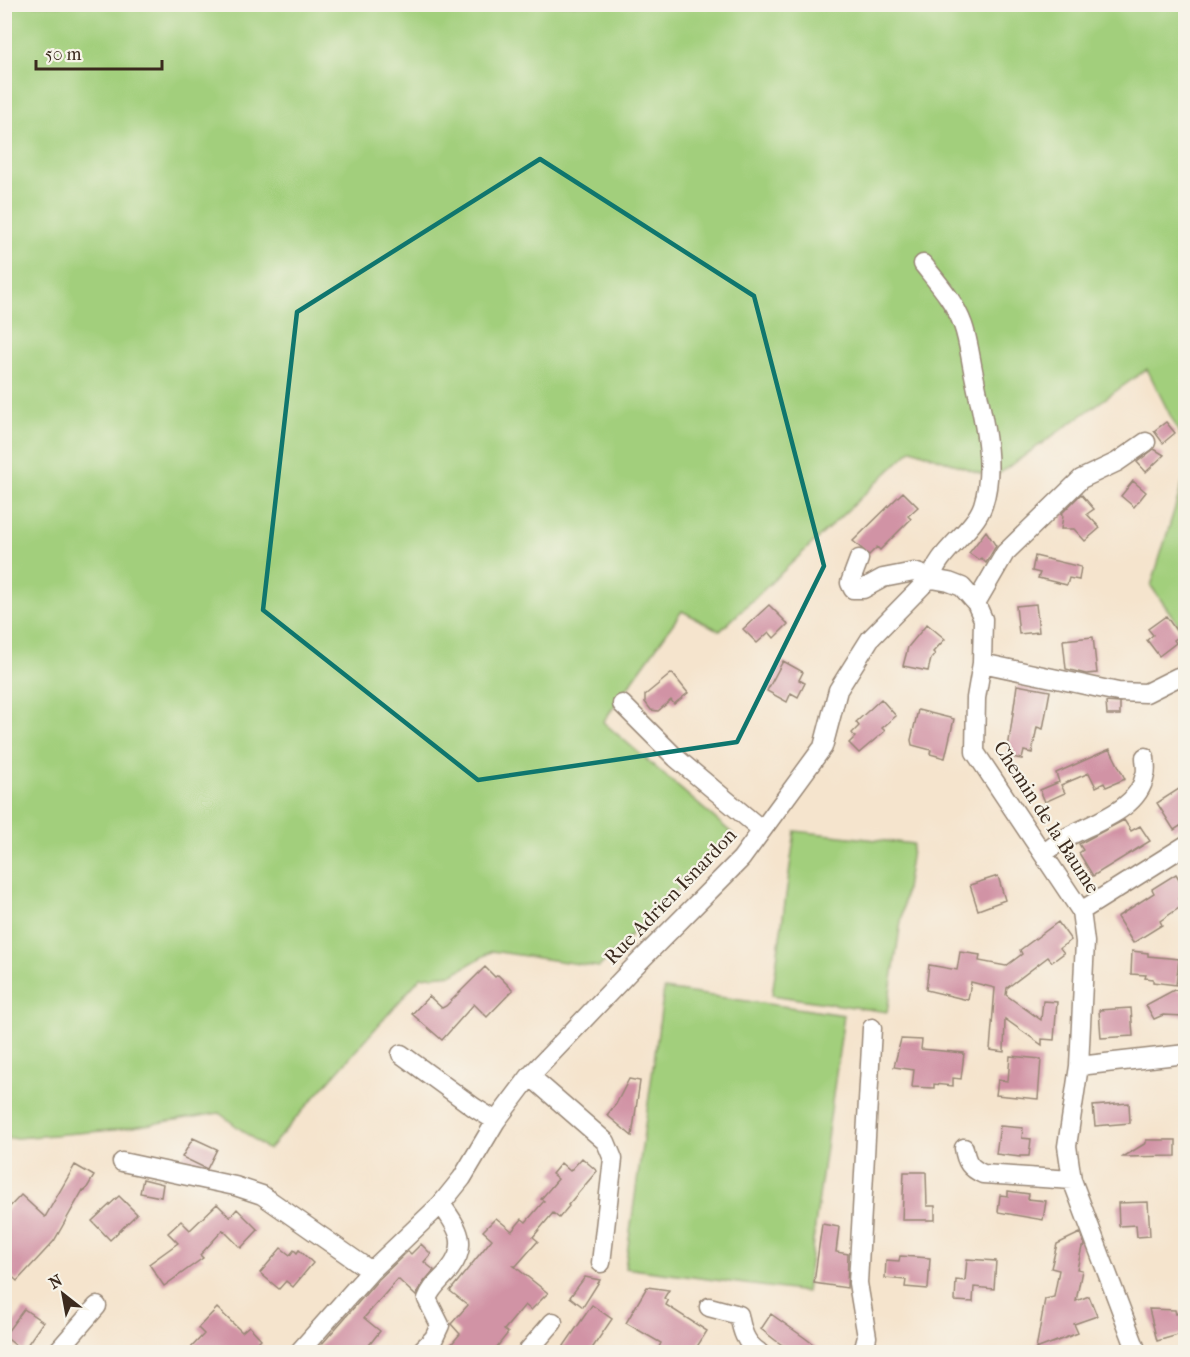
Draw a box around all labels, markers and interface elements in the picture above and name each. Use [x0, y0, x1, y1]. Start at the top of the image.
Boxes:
scale bar [36, 33, 162, 71]
text: 50 m [45, 44, 82, 65]
street label: Chemin de la Baume [989, 737, 1104, 898]
street label: Rue Adrien Isnardon [599, 823, 742, 969]
north arrow [33, 1264, 93, 1324]
text: N [45, 1270, 66, 1293]

